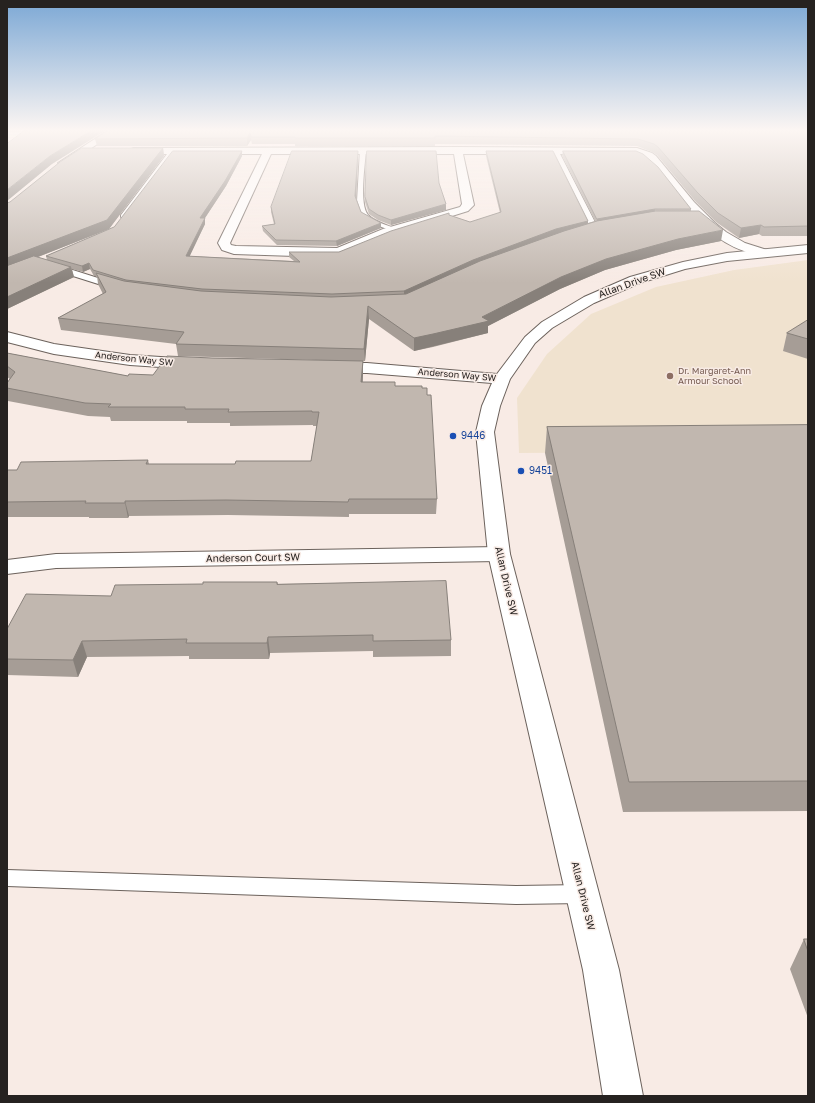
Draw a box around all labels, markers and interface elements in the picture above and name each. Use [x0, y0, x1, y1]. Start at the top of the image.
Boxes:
street label: Allan Drive SW [597, 265, 667, 301]
street label: Anderson Way SW [94, 350, 174, 368]
street label: Anderson Way SW [417, 366, 497, 384]
place label: Dr. Margaret-Ann Armour School [678, 366, 751, 387]
marker: Dr. Margaret-Ann Armour School [665, 371, 675, 381]
place label: 9446 [461, 430, 485, 442]
marker: 9446 [448, 431, 458, 441]
place label: 9451 [529, 465, 552, 477]
marker: 9451 [516, 466, 526, 476]
street label: Allan Drive SW [492, 545, 520, 617]
street label: Anderson Court SW [206, 551, 300, 565]
street label: Allan Drive SW [569, 860, 597, 932]

